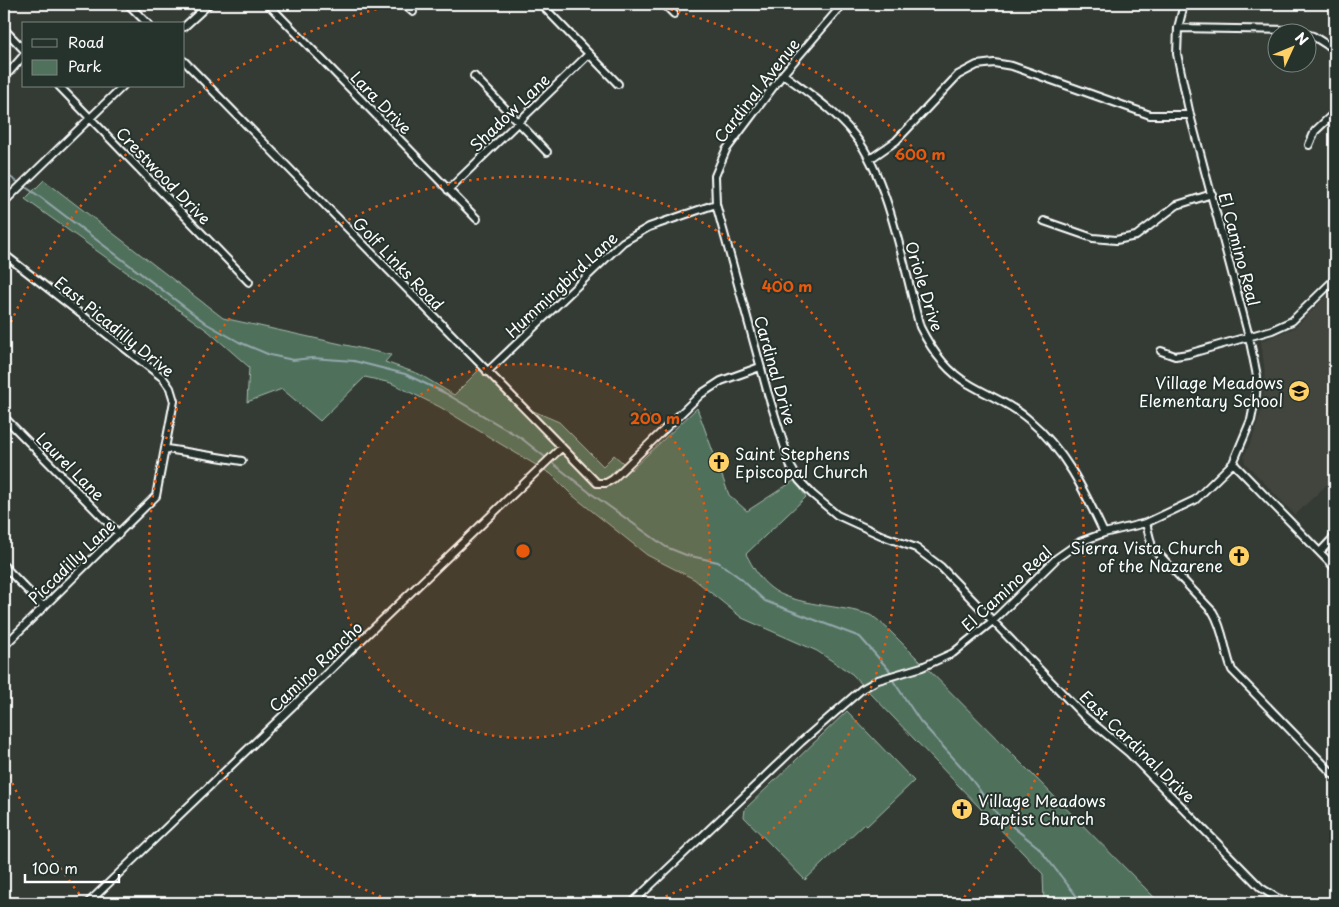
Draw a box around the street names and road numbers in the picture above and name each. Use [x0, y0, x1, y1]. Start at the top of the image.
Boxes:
street label: Cardinal Avenue [707, 32, 805, 147]
street label: Lara Drive [346, 65, 418, 139]
street label: Shadow Lane [464, 68, 554, 156]
street label: Crestwood Drive [111, 121, 217, 229]
street label: El Camino Real [1213, 190, 1267, 308]
street label: Golf Links Road [348, 211, 450, 315]
street label: Hummingbird Lane [499, 225, 623, 343]
street label: Oriole Drive [900, 238, 950, 334]
street label: East Picadilly Drive [50, 270, 180, 382]
street label: Cardinal Drive [749, 312, 803, 428]
street label: Laurel Lane [31, 426, 111, 506]
street label: Piccadilly Lane [22, 513, 120, 609]
street label: El Camino Real [955, 540, 1057, 636]
street label: Camino Rancho [263, 615, 367, 717]
street label: East Cardinal Drive [1075, 684, 1201, 808]

